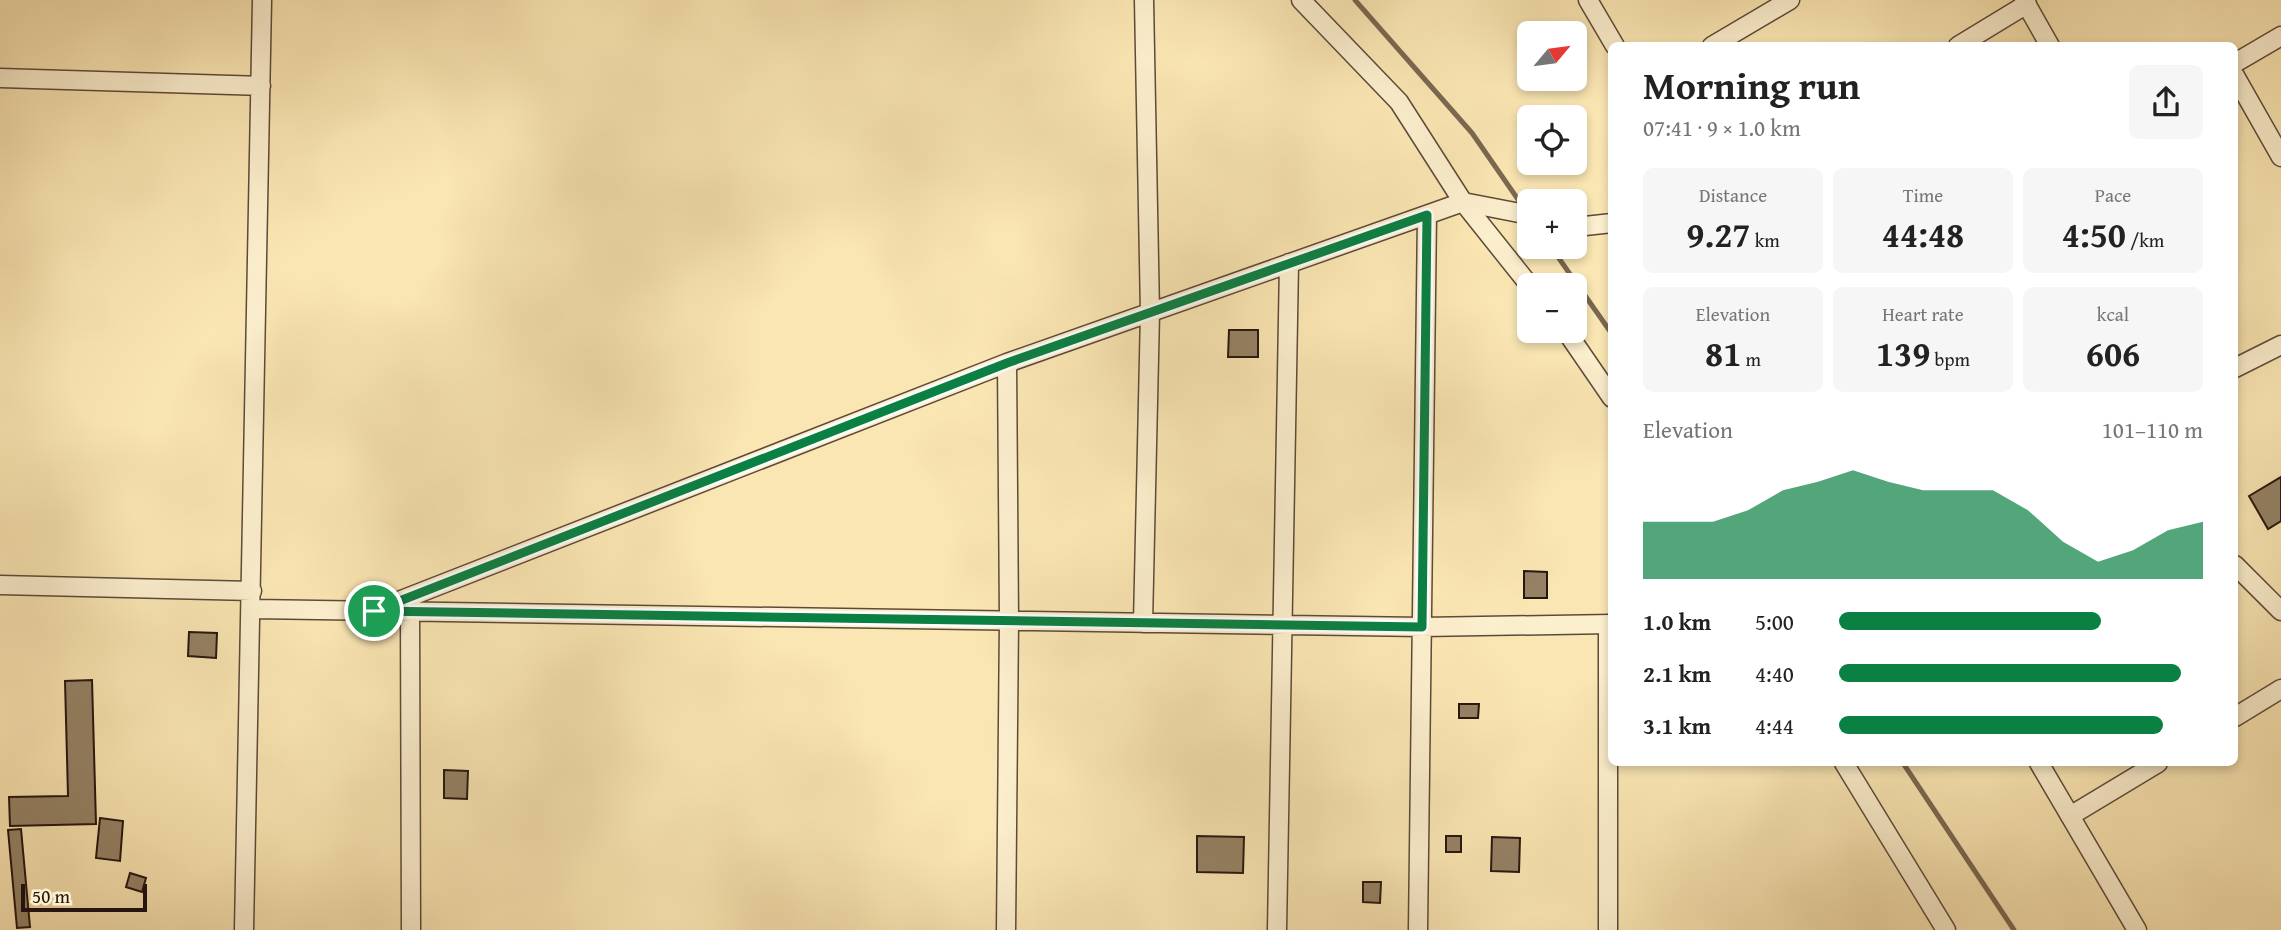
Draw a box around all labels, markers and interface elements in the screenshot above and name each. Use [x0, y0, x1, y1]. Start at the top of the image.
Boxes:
north arrow [1517, 21, 1587, 91]
map controls [1517, 21, 1587, 343]
text: Morning run [1643, 57, 1860, 113]
button: share [2129, 65, 2203, 139]
button: locate [1517, 105, 1587, 175]
text: 07:41 · 9 × 1.0 km [1643, 111, 1801, 144]
text: Distance [1699, 181, 1767, 209]
text: Time [1903, 181, 1943, 209]
text: Pace [2095, 181, 2131, 209]
button: + [1517, 189, 1587, 259]
text: 9.27 [1686, 209, 1750, 260]
text: 44:48 [1882, 209, 1964, 260]
text: 4:50 [2062, 209, 2126, 260]
text: km [1750, 226, 1780, 254]
text: /km [2126, 226, 2164, 254]
button: − [1517, 273, 1587, 343]
text: Elevation [1696, 300, 1770, 328]
text: Heart rate [1882, 300, 1964, 328]
text: kcal [2097, 300, 2129, 328]
text: 81 [1705, 328, 1741, 379]
text: 139 [1876, 328, 1930, 379]
text: 606 [2086, 328, 2140, 379]
text: m [1741, 345, 1761, 373]
text: bpm [1930, 345, 1970, 373]
text: Elevation [1643, 413, 1733, 446]
text: 101–110 m [2102, 413, 2203, 446]
pin [344, 581, 404, 641]
icon: arrive [355, 592, 393, 630]
text: 1.0 km [1643, 605, 1711, 638]
text: 5:00 [1755, 605, 1794, 638]
text: 2.1 km [1643, 657, 1711, 690]
text: 4:40 [1755, 657, 1794, 690]
text: 3.1 km [1643, 709, 1711, 742]
text: 4:44 [1755, 709, 1794, 742]
scale bar [21, 881, 147, 913]
text: 50 m [32, 882, 70, 910]

